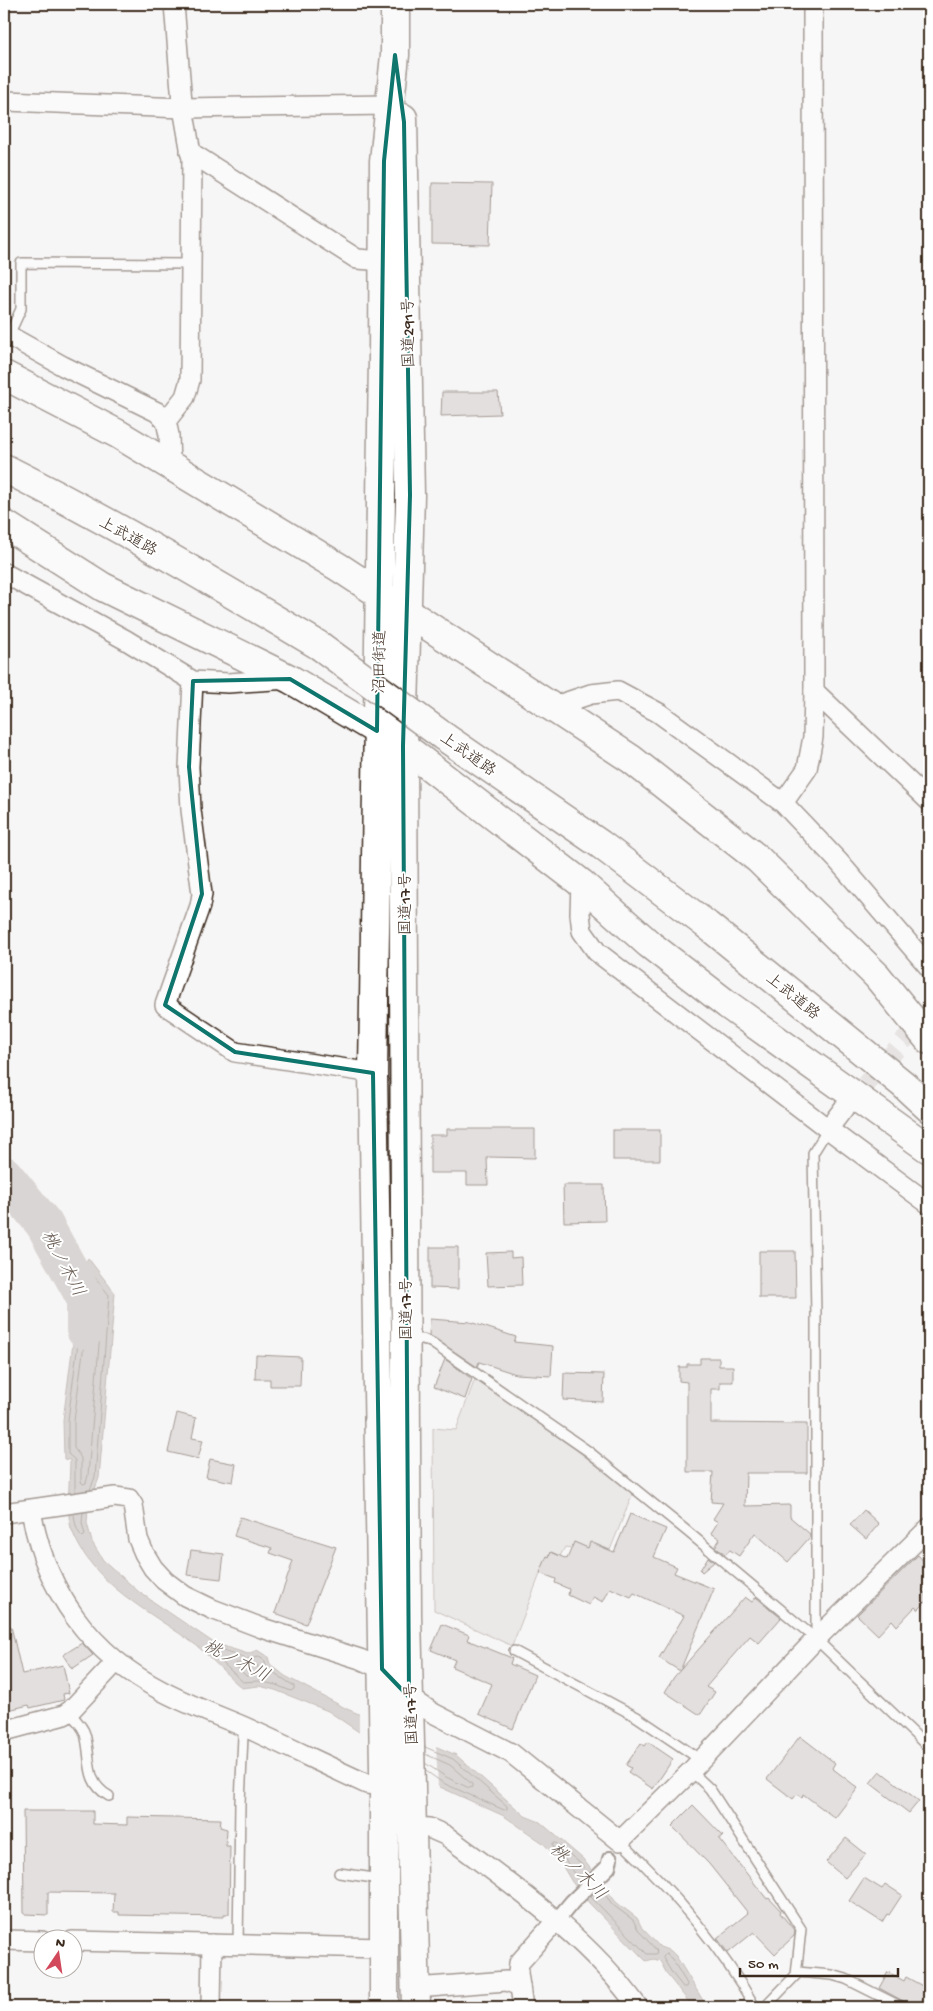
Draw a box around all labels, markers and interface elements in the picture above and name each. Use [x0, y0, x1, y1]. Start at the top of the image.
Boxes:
street label: 国道291号 [399, 298, 421, 368]
street label: 上武道路 [95, 512, 161, 562]
street label: 沼田街道 [370, 630, 392, 694]
street label: 上武道路 [435, 728, 500, 782]
street label: 国道17号 [397, 873, 417, 935]
street label: 上武道路 [761, 969, 824, 1025]
water label: 桃ノ木川 [36, 1227, 89, 1301]
street label: 国道17号 [398, 1278, 418, 1340]
water label: 桃ノ木川 [199, 1636, 273, 1688]
street label: 国道17号 [402, 1682, 424, 1746]
water label: 桃ノ木川 [544, 1839, 611, 1906]
north arrow [32, 1928, 82, 1978]
text: N [54, 1934, 67, 1953]
scale bar [740, 1946, 898, 1978]
text: 50 m [748, 1956, 779, 1974]

